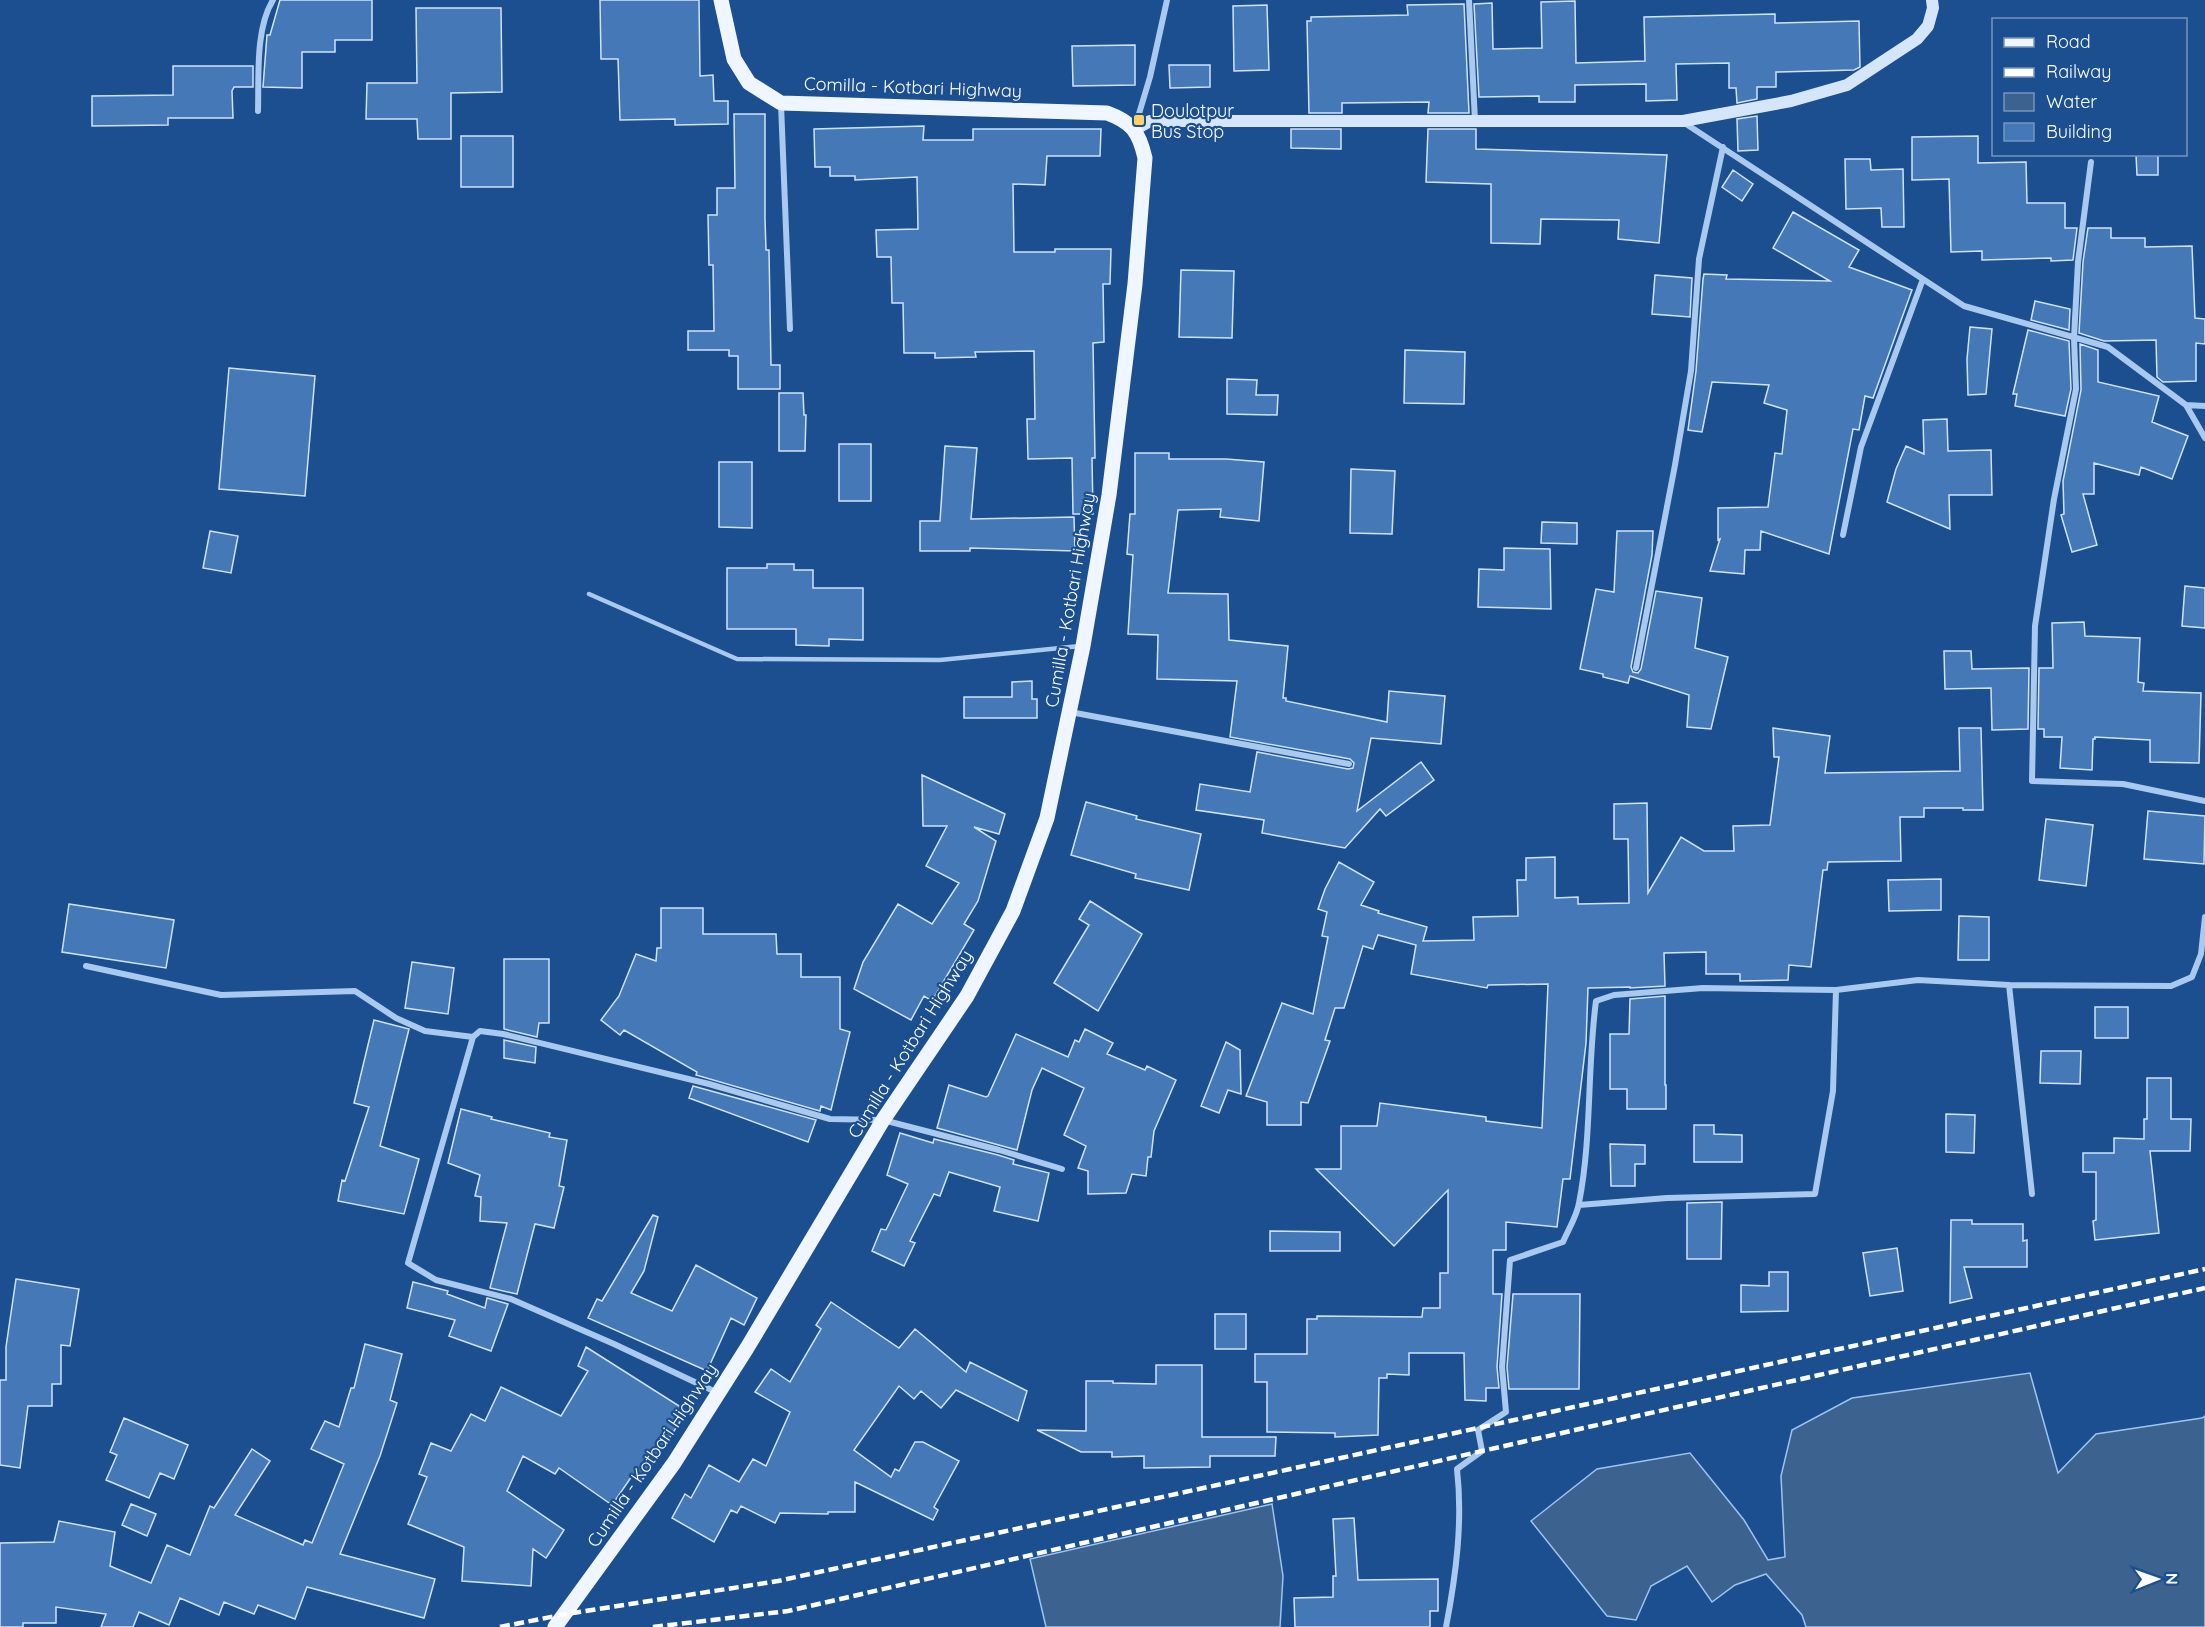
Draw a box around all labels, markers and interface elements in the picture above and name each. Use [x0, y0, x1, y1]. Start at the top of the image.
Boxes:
legend [1992, 18, 2187, 156]
text: Road [2046, 30, 2091, 53]
text: Railway [2046, 60, 2112, 83]
street label: Comilla - Kotbari Highway [804, 72, 1022, 102]
text: Water [2046, 90, 2097, 113]
place label: Doulotpur Bus Stop [1151, 99, 1234, 143]
marker: Doulotpur Bus Stop [1132, 113, 1146, 127]
text: Building [2046, 120, 2112, 143]
street label: Cumilla - Kotbari Highway [1040, 491, 1100, 709]
street label: Cumilla - Kotbari Highway [843, 946, 977, 1142]
street label: Cumilla - Kotbari Highway [582, 1358, 722, 1552]
north arrow [2127, 1549, 2187, 1609]
text: N [2162, 1573, 2182, 1585]

